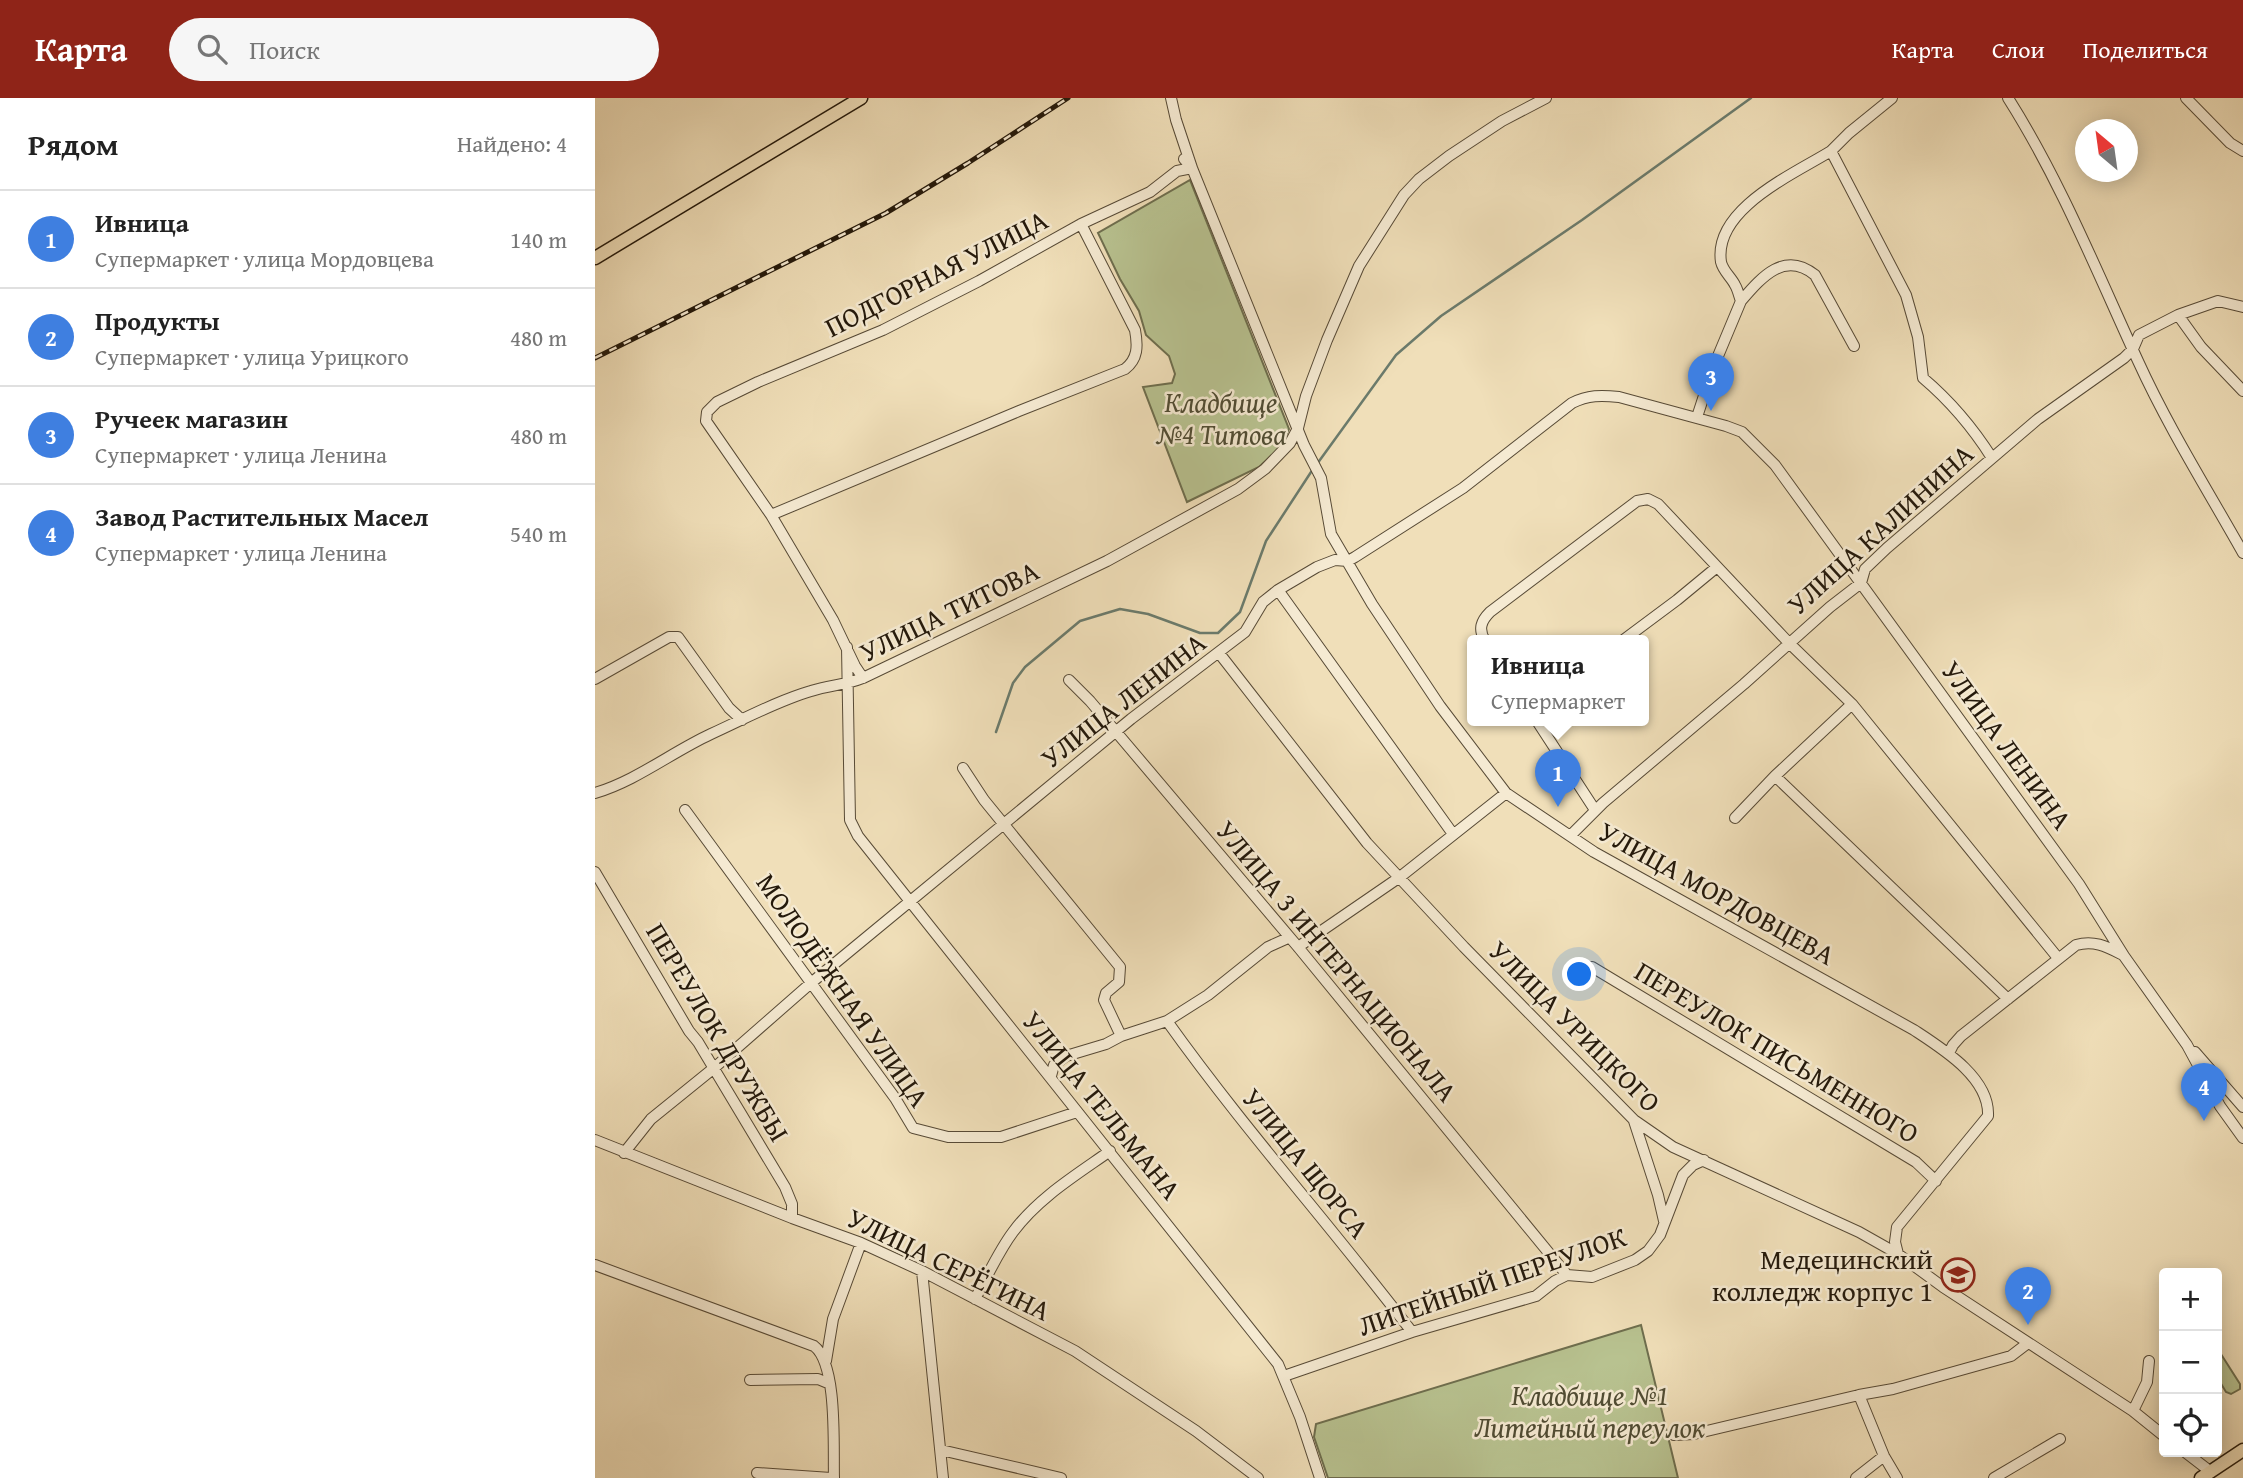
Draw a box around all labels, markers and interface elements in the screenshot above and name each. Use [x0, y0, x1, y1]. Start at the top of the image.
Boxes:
search box [169, 18, 659, 81]
text: Карта [35, 25, 127, 73]
icon: search [193, 30, 231, 68]
text: Поиск [249, 30, 320, 69]
text: Карта [1892, 32, 1954, 67]
text: Слои [1992, 32, 2045, 67]
text: Поделиться [2083, 32, 2208, 67]
north arrow [2075, 119, 2138, 182]
text: Рядом [28, 122, 119, 166]
text: Найдено: 4 [457, 127, 567, 160]
street label: ПОДГОРНАЯ УЛИЦА [817, 199, 1054, 347]
text: Ивница [95, 203, 189, 242]
text: 1 [45, 223, 57, 256]
text: 140 m [510, 223, 567, 256]
text: Супермаркет · улица Мордовцева [95, 242, 434, 275]
text: Продукты [95, 301, 220, 340]
text: 2 [45, 321, 57, 354]
text: 480 m [510, 321, 567, 354]
text: Супермаркет · улица Урицкого [95, 340, 409, 373]
pin: 3 [1688, 353, 1734, 411]
park label: Кладбище №4 Титова [1155, 381, 1286, 454]
text: Ручеек магазин [95, 399, 288, 438]
text: 3 [45, 419, 57, 452]
text: 480 m [510, 419, 567, 452]
street label: УЛИЦА КАЛИНИНА [1777, 433, 1982, 624]
text: Супермаркет · улица Ленина [95, 438, 387, 471]
text: Завод Растительных Масел [95, 497, 429, 536]
text: 4 [45, 517, 57, 550]
text: 540 m [510, 517, 567, 550]
text: Супермаркет · улица Ленина [95, 536, 387, 569]
street label: УЛИЦА ТИТОВА [852, 549, 1045, 672]
street label: УЛИЦА ЛЕНИНА [1031, 622, 1214, 777]
popup [1467, 635, 1649, 726]
text: Ивница [1491, 645, 1585, 684]
street label: УЛИЦА ЛЕНИНА [1932, 652, 2083, 838]
text: Супермаркет [1491, 684, 1625, 717]
pin: 1 [1535, 749, 1581, 807]
street label: УЛИЦА МОРДОВЦЕВА [1592, 810, 1843, 975]
street label: УЛИЦА 3 ИНТЕРНАЦИОНАЛА [1207, 811, 1468, 1111]
street label: МОЛОДЁЖНАЯ УЛИЦА [747, 864, 940, 1115]
street label: ПЕРЕУЛОК ДРУЖБЫ [637, 914, 800, 1149]
street label: УЛИЦА УРИЦКОГО [1480, 930, 1671, 1121]
street label: ПЕРЕУЛОК ПИСЬМЕННОГО [1627, 950, 1927, 1153]
your location [1562, 957, 1596, 991]
street label: УЛИЦА ТЕЛЬМАНА [1013, 1001, 1192, 1208]
pin: 4 [2181, 1063, 2227, 1121]
street label: УЛИЦА ЩОРСА [1233, 1079, 1380, 1247]
street label: УЛИЦА СЕРЁГИНА [841, 1197, 1058, 1331]
street label: ЛИТЕЙНЫЙ ПЕРЕУЛОК [1352, 1215, 1631, 1346]
place label: Медецинский колледж корпус 1 [1712, 1238, 1933, 1311]
school or university icon: Медецинский колледж корпус 1 [1939, 1256, 1977, 1294]
pin: 2 [2005, 1267, 2051, 1325]
map controls [2159, 1268, 2222, 1457]
button: + [2159, 1268, 2222, 1331]
button: − [2159, 1331, 2222, 1394]
park label: Кладбище №1 Литейный переулок [1474, 1374, 1706, 1447]
button: locate [2159, 1394, 2222, 1457]

